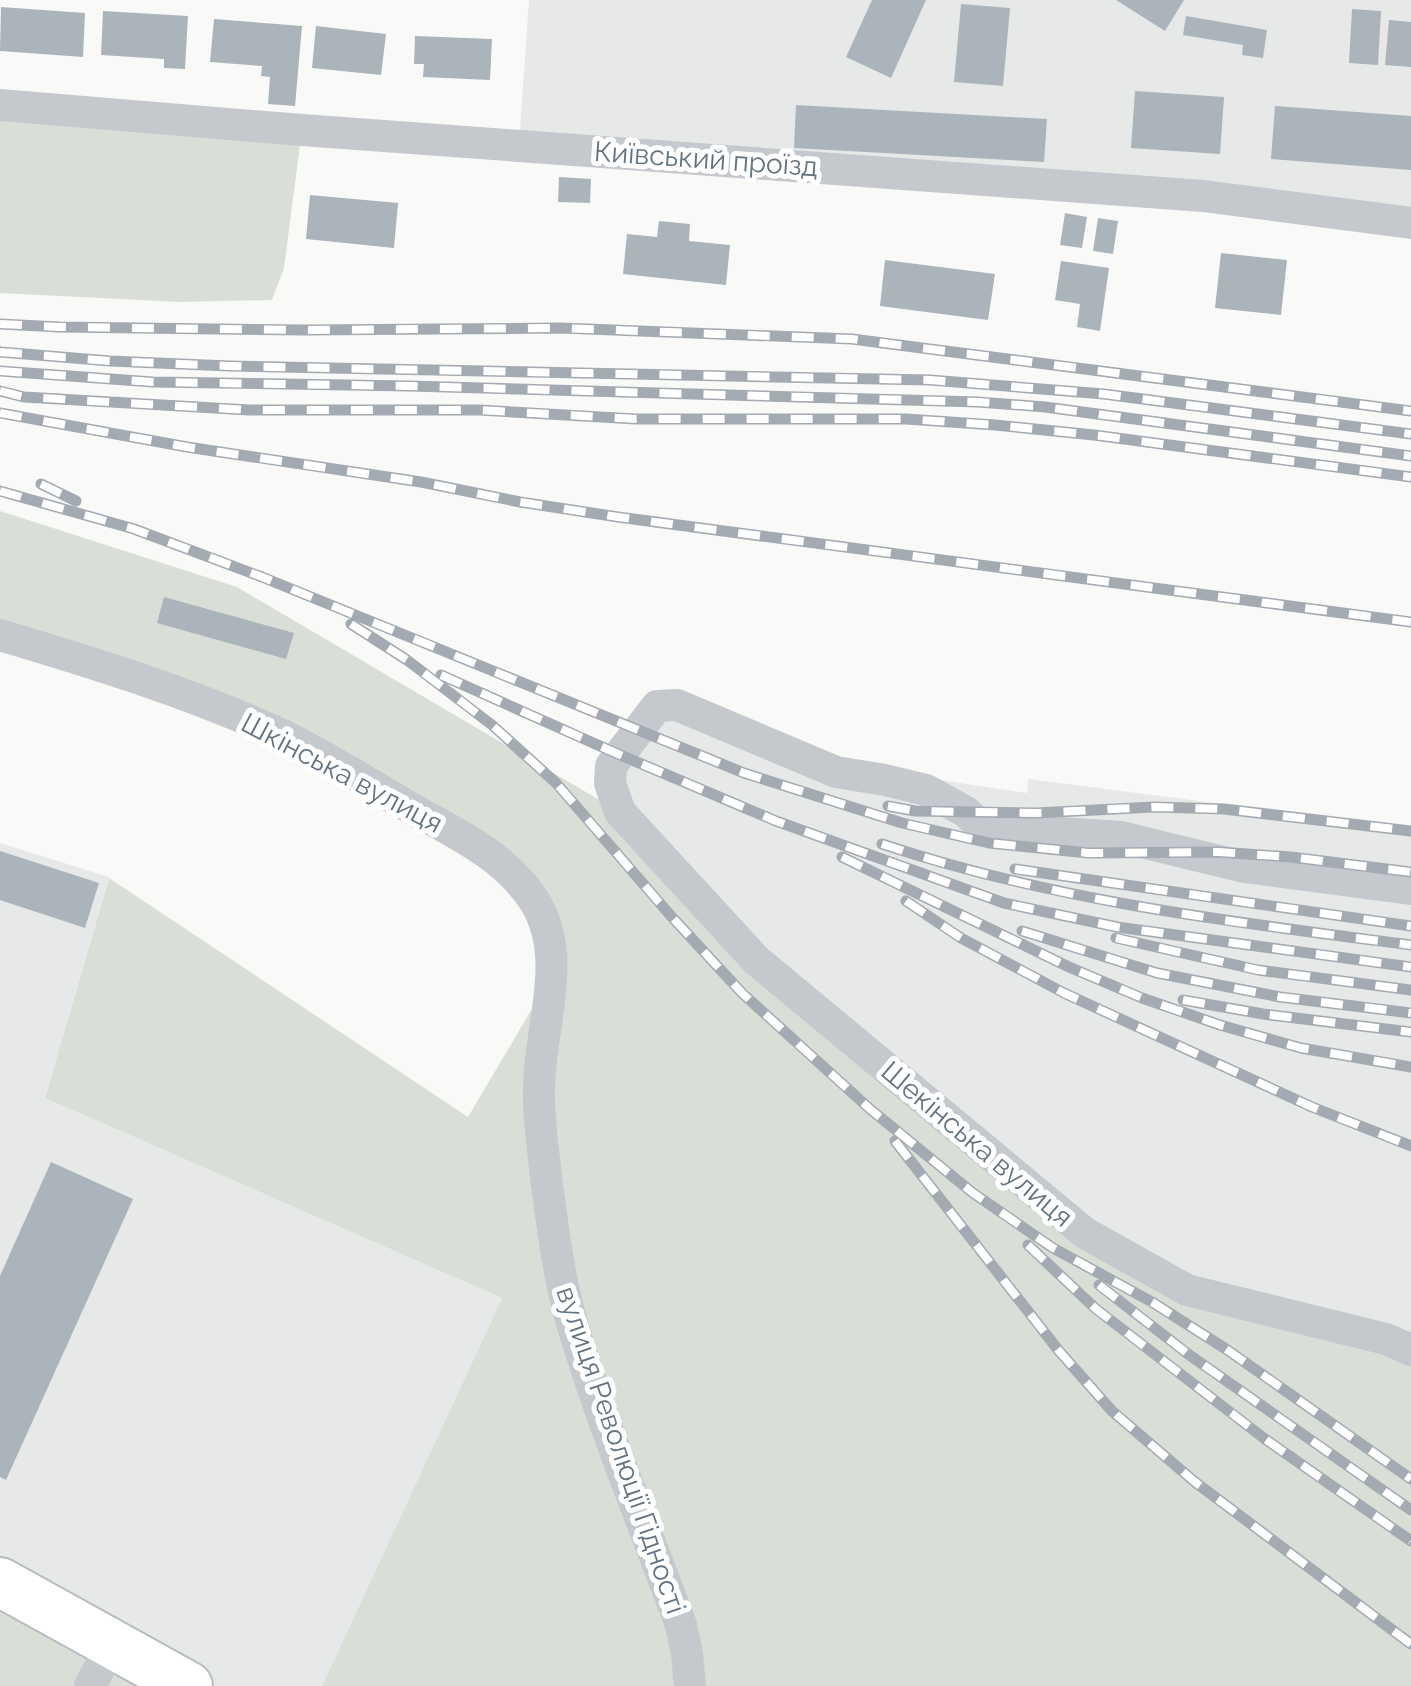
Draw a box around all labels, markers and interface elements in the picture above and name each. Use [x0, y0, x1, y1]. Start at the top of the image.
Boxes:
street label: Київський проїзд [593, 135, 819, 183]
street label: Шкінська вулиця [236, 706, 448, 840]
street label: Шекінська вулиця [875, 1054, 1079, 1234]
street label: вулиця Революції Гідності [549, 1282, 693, 1618]

